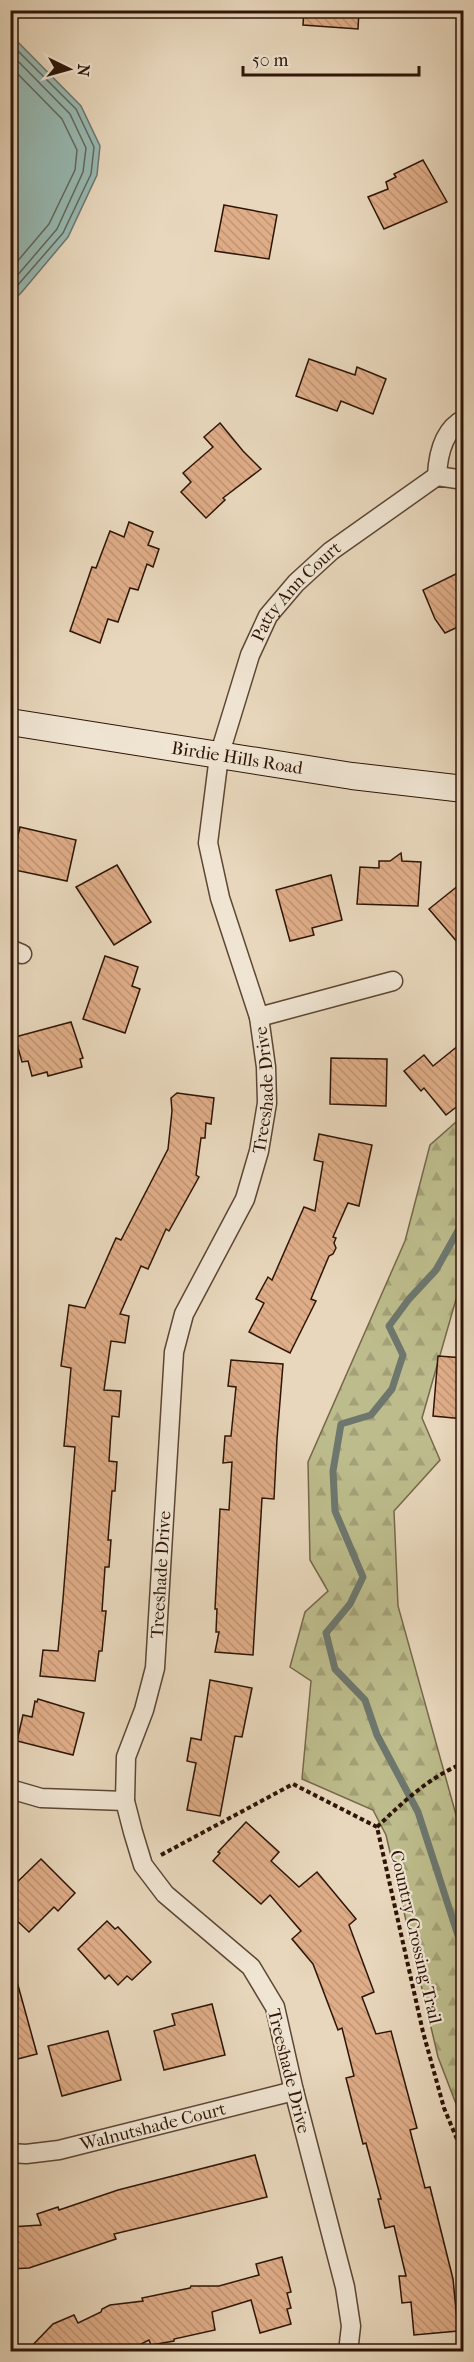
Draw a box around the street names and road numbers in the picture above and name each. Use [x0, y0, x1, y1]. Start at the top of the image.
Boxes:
street label: Patty Ann Court [248, 537, 346, 645]
street label: Birdie Hills Road [170, 738, 304, 779]
street label: Treeshade Drive [249, 1025, 278, 1155]
street label: Treeshade Drive [147, 1510, 175, 1639]
street label: Country Crossing Trail [385, 1848, 446, 2026]
street label: Treeshade Drive [263, 2007, 314, 2136]
street label: Walnutshade Court [77, 2098, 229, 2156]

